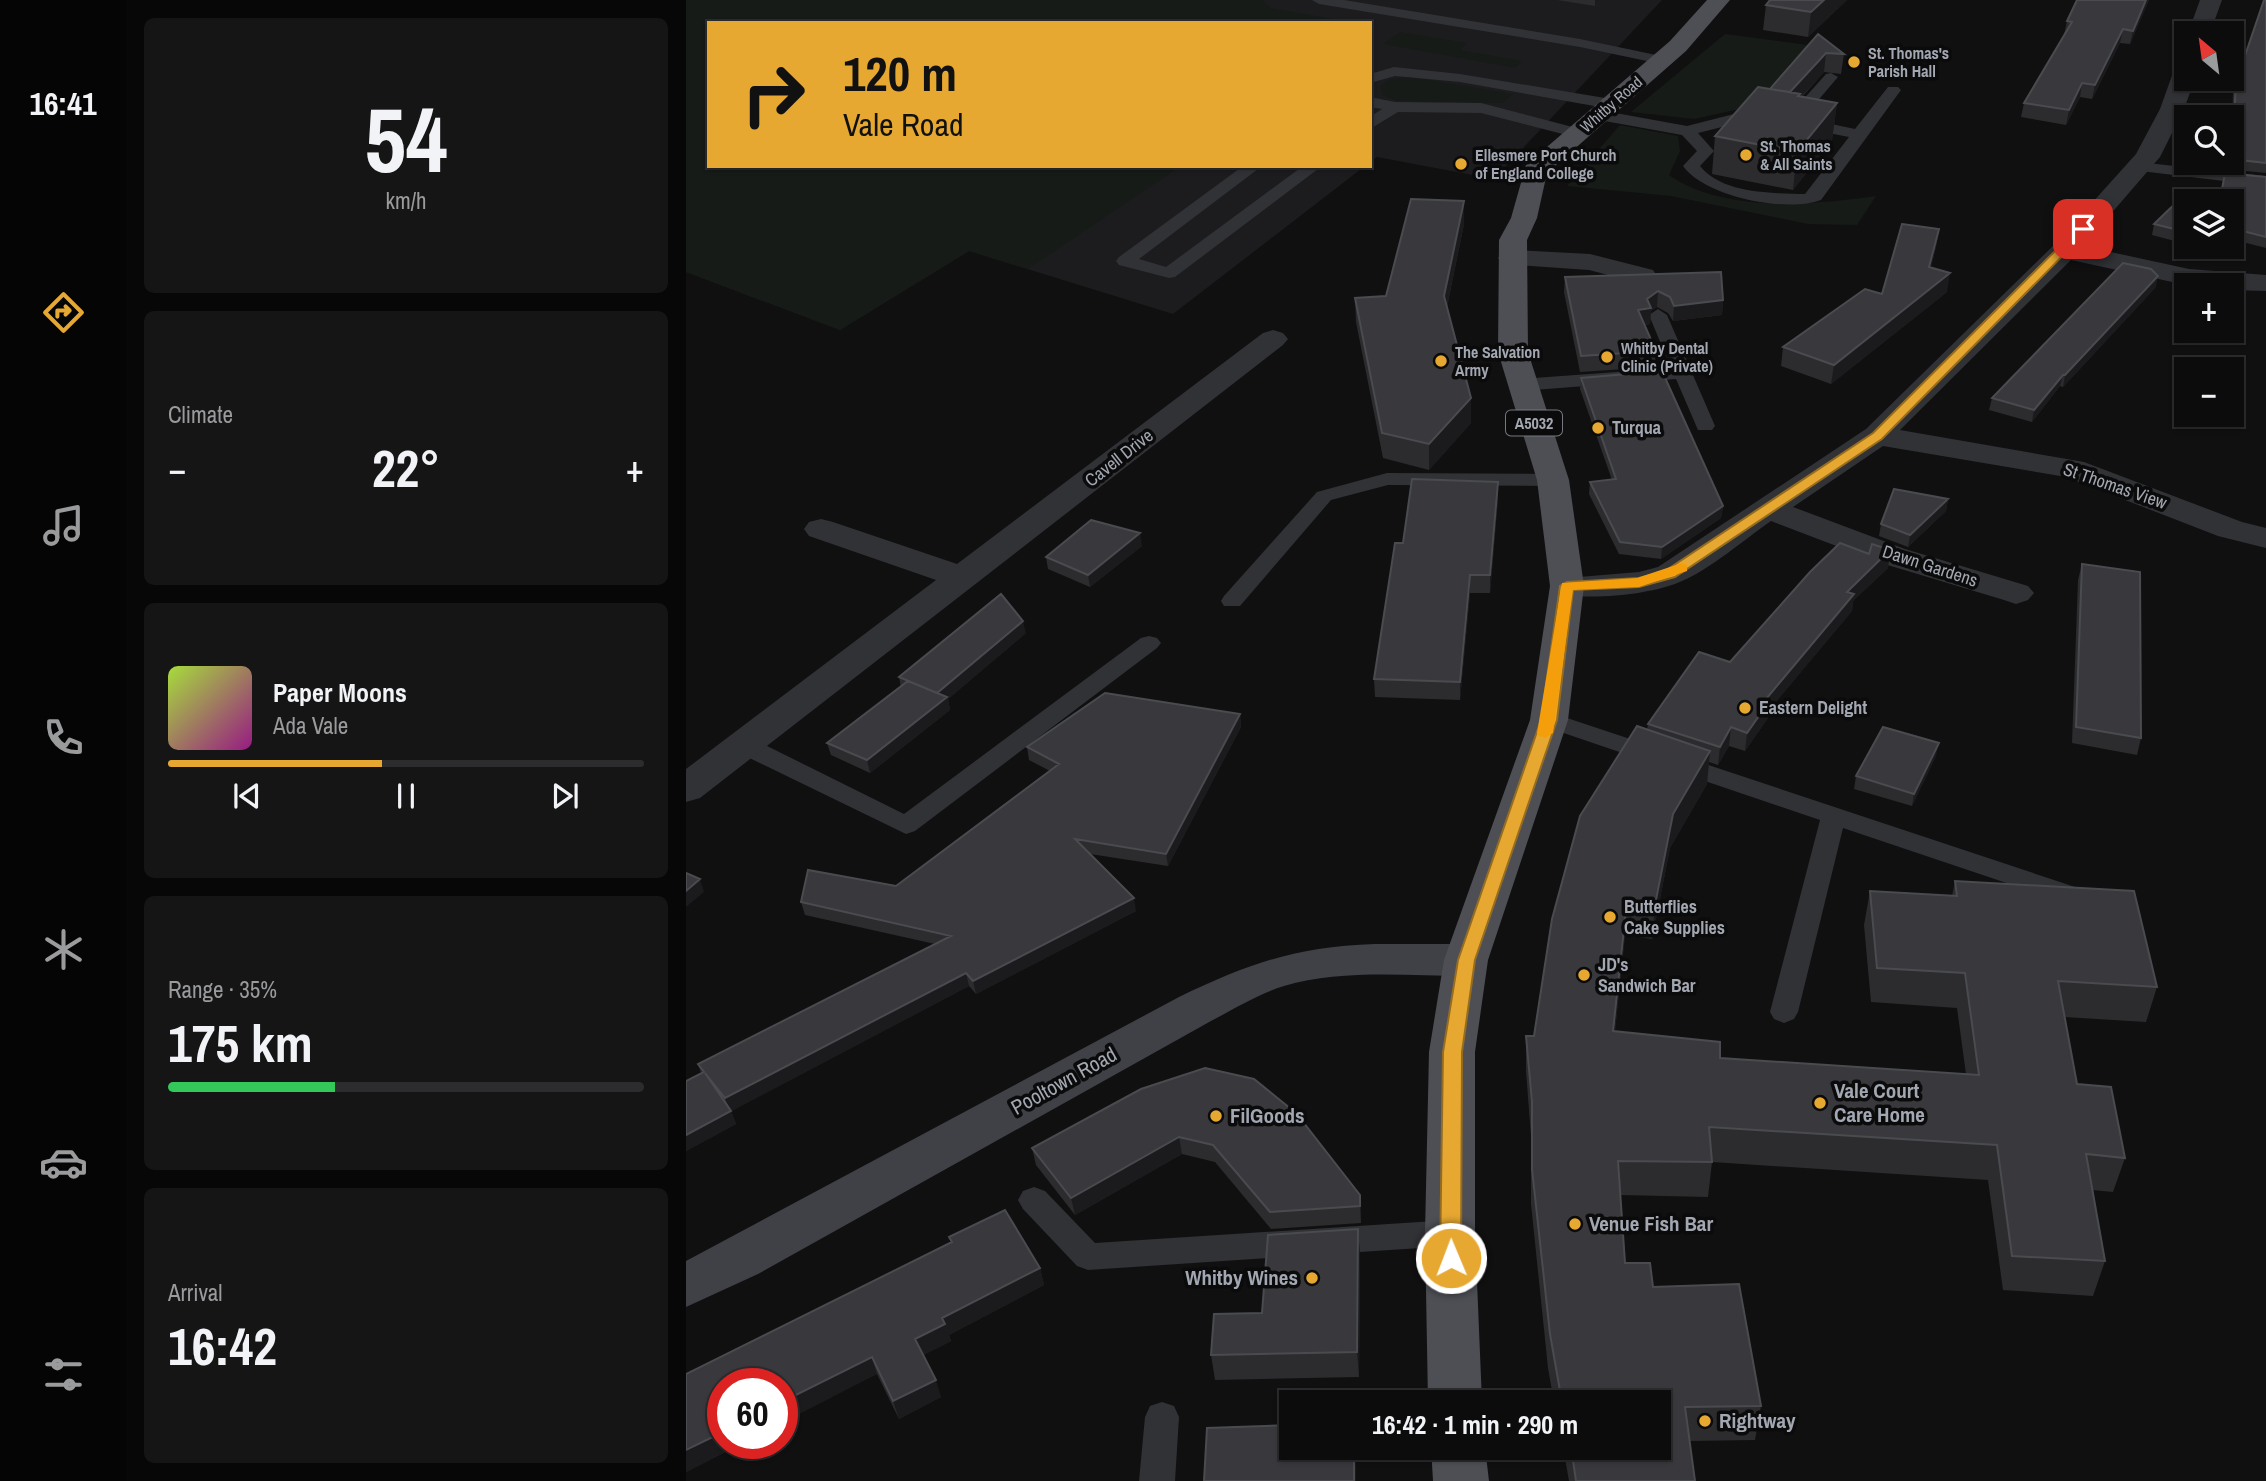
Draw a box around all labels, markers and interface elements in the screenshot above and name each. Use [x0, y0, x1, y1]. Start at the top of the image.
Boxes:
north arrow [2174, 21, 2244, 91]
map controls [2174, 21, 2244, 427]
text: 120 m [843, 40, 957, 106]
place label: St. Thomas's Parish Hall [1868, 42, 1949, 82]
icon: right [728, 49, 819, 140]
marker: St. Thomas's Parish Hall [1846, 54, 1862, 70]
street label: Whitby Road [1575, 71, 1647, 137]
text: 54 [365, 78, 448, 200]
text: 16:41 [29, 82, 97, 125]
text: Vale Road [843, 103, 964, 146]
button: search [2174, 105, 2244, 175]
place label: St. Thomas & All Saints [1760, 135, 1832, 175]
place label: Ellesmere Port Church of England College [1475, 144, 1616, 184]
marker: St. Thomas & All Saints [1738, 147, 1754, 163]
marker: Ellesmere Port Church of England College [1453, 156, 1469, 172]
text: km/h [386, 185, 426, 216]
button: layers [2174, 189, 2244, 259]
pin [2053, 199, 2113, 259]
icon: arrive [2064, 210, 2102, 248]
button: + [2174, 273, 2244, 343]
icon: directions [39, 288, 88, 337]
place label: Whitby Dental Clinic (Private) [1621, 337, 1713, 377]
place label: The Salvation Army [1455, 341, 1540, 381]
marker: Whitby Dental Clinic (Private) [1599, 349, 1615, 365]
marker: The Salvation Army [1433, 353, 1449, 369]
button: − [2174, 357, 2244, 427]
text: Climate [168, 399, 233, 430]
road number: A5032 [1506, 410, 1562, 436]
place label: Turqua [1612, 415, 1662, 440]
marker: Turqua [1590, 420, 1606, 436]
street label: Cavell Drive [1079, 423, 1158, 492]
text: 22° [372, 433, 440, 503]
text: − [168, 443, 186, 494]
text: + [626, 443, 644, 494]
street label: St Thomas View [2060, 456, 2171, 515]
icon: music [39, 501, 88, 550]
street label: Dawn Gardens [1879, 538, 1981, 593]
text: Paper Moons [273, 675, 407, 710]
place label: Eastern Delight [1759, 695, 1867, 720]
marker: Eastern Delight [1737, 700, 1753, 716]
text: Ada Vale [273, 710, 348, 741]
icon: phone [39, 713, 88, 762]
icon: previous [228, 777, 266, 815]
icon: pause [387, 777, 425, 815]
icon: next [546, 777, 584, 815]
place label: Butterflies Cake Supplies [1624, 894, 1725, 940]
marker: Butterflies Cake Supplies [1602, 909, 1618, 925]
icon: climate [39, 925, 88, 974]
place label: JD's Sandwich Bar [1598, 952, 1696, 998]
marker: JD's Sandwich Bar [1576, 967, 1592, 983]
text: Range · 35% [168, 974, 277, 1005]
text: 175 km [168, 1008, 313, 1078]
street label: Pooltown Road [1006, 1040, 1122, 1122]
place label: Vale Court Care Home [1834, 1076, 1925, 1129]
marker: Vale Court Care Home [1812, 1095, 1828, 1111]
place label: FilGoods [1230, 1101, 1305, 1130]
marker: FilGoods [1208, 1108, 1224, 1124]
icon: car [39, 1138, 88, 1187]
place label: Venue Fish Bar [1589, 1209, 1713, 1238]
marker: Venue Fish Bar [1567, 1216, 1583, 1232]
position arrow [1414, 1221, 1488, 1295]
place label: Whitby Wines [1185, 1263, 1298, 1292]
marker: Whitby Wines [1304, 1270, 1320, 1286]
text: Arrival [168, 1277, 223, 1308]
text: 16:42 [168, 1311, 277, 1381]
icon: filters [39, 1350, 88, 1399]
speed limit sign: 60 [707, 1368, 798, 1459]
place label: Rightway [1719, 1406, 1796, 1435]
text: 16:42 · 1 min · 290 m [1372, 1407, 1578, 1442]
marker: Rightway [1697, 1413, 1713, 1429]

